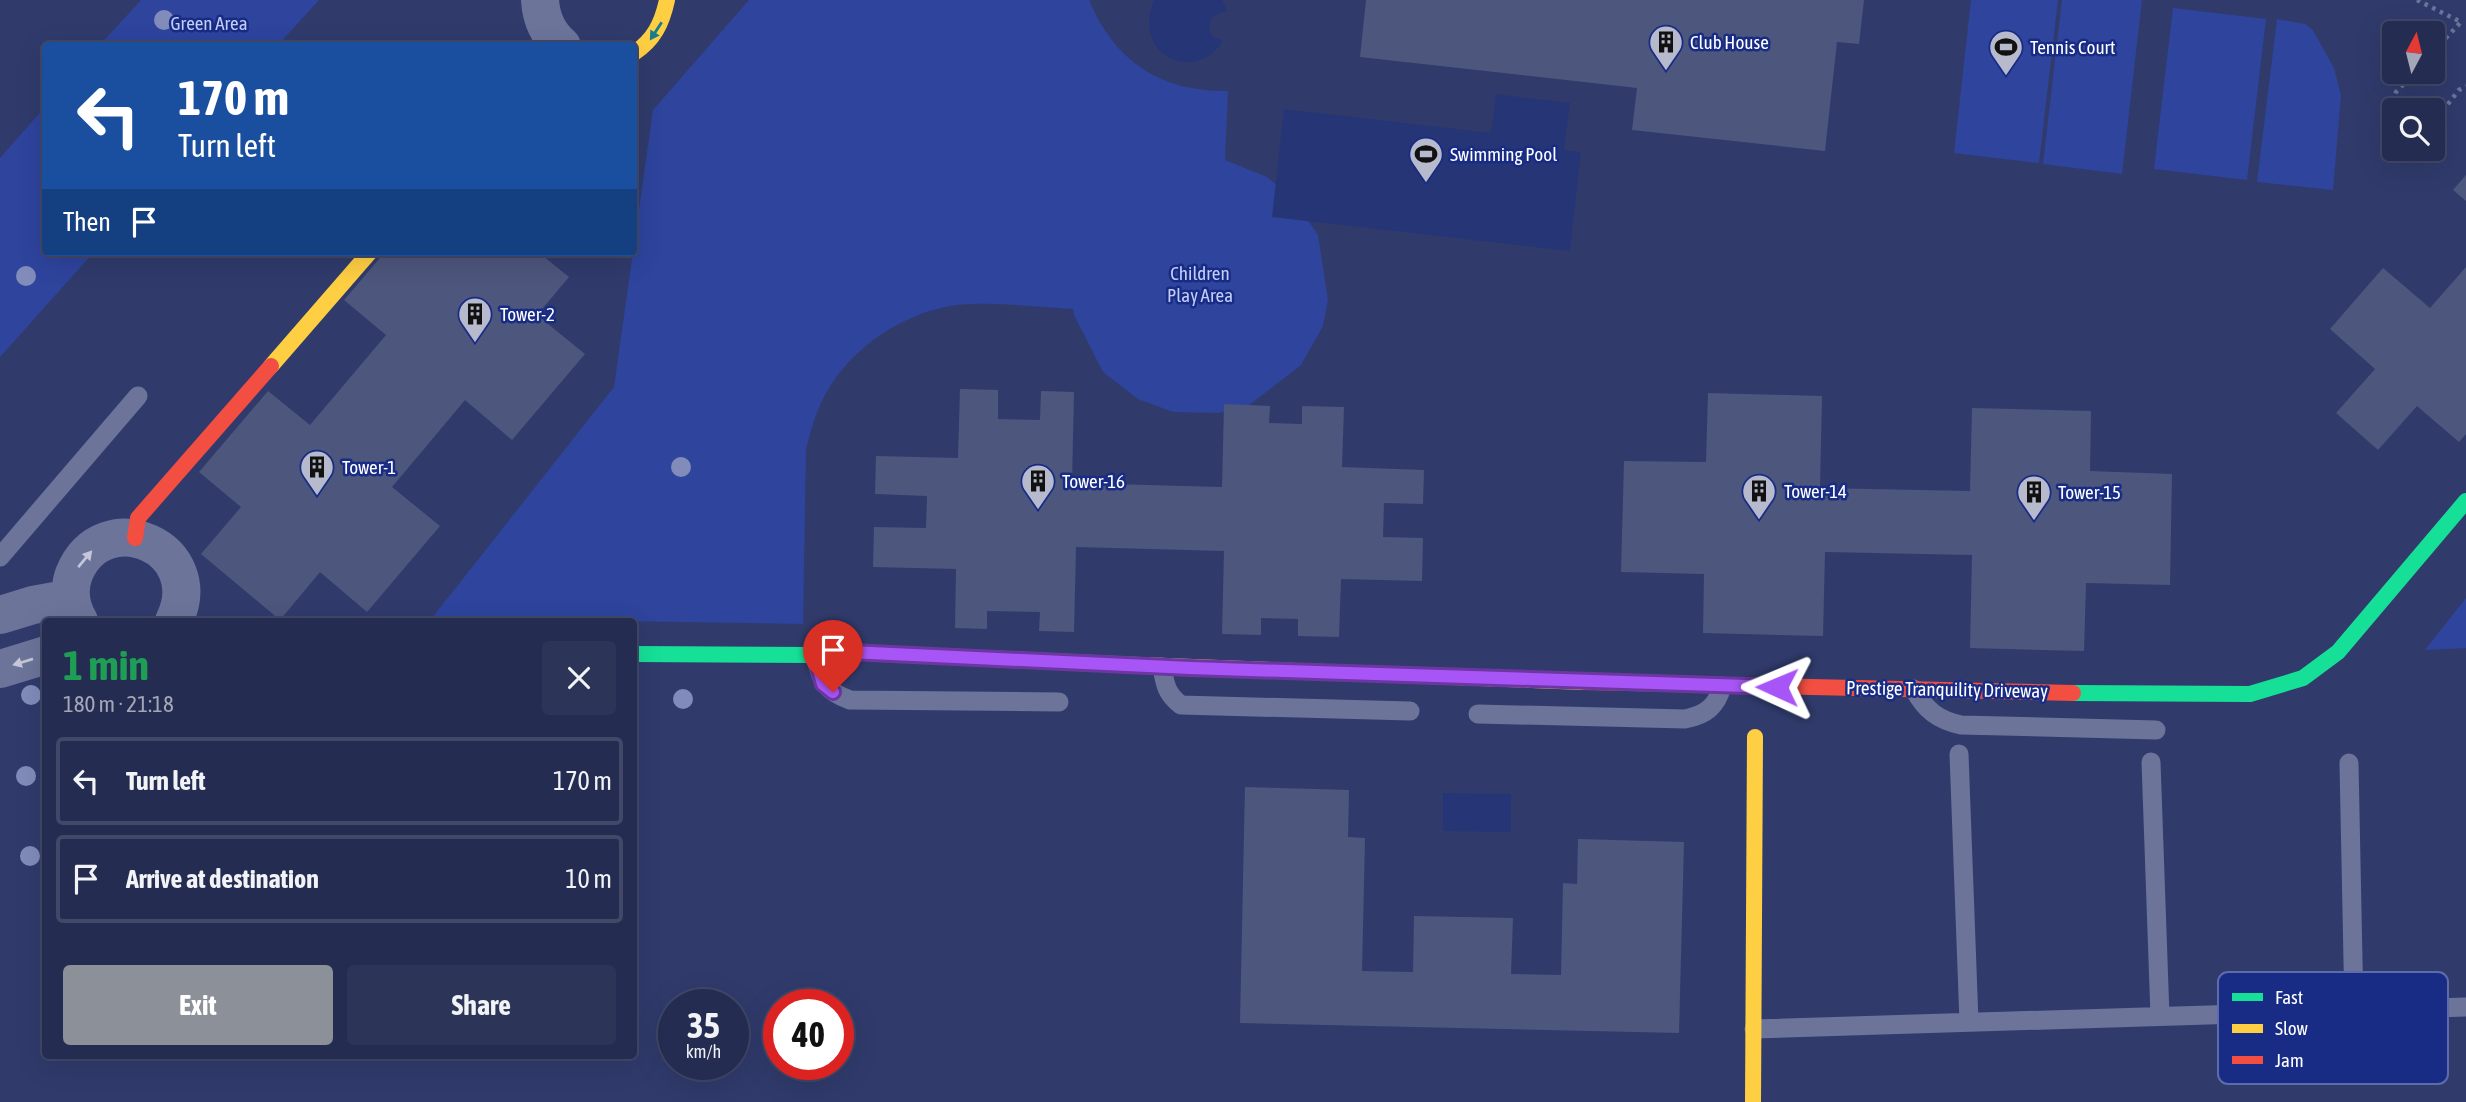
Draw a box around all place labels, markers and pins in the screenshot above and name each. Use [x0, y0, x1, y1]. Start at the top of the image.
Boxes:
building icon: Club House [1647, 23, 1685, 72]
sports icon: Tennis Court [1987, 28, 2025, 77]
place label: Club House [1690, 31, 1769, 53]
place label: Tennis Court [2030, 36, 2115, 58]
sports icon: Swimming Pool [1407, 135, 1445, 184]
place label: Swimming Pool [1450, 143, 1557, 165]
building icon: Tower-2 [456, 295, 494, 344]
place label: Tower-2 [500, 303, 555, 325]
building icon: Tower-1 [298, 448, 336, 497]
place label: Tower-1 [342, 456, 396, 478]
building icon: Tower-16 [1019, 462, 1057, 511]
place label: Tower-16 [1062, 470, 1125, 492]
building icon: Tower-14 [1740, 472, 1778, 521]
building icon: Tower-15 [2015, 473, 2053, 522]
place label: Tower-14 [1784, 480, 1847, 502]
place label: Tower-15 [2058, 481, 2121, 503]
pin [803, 620, 863, 692]

